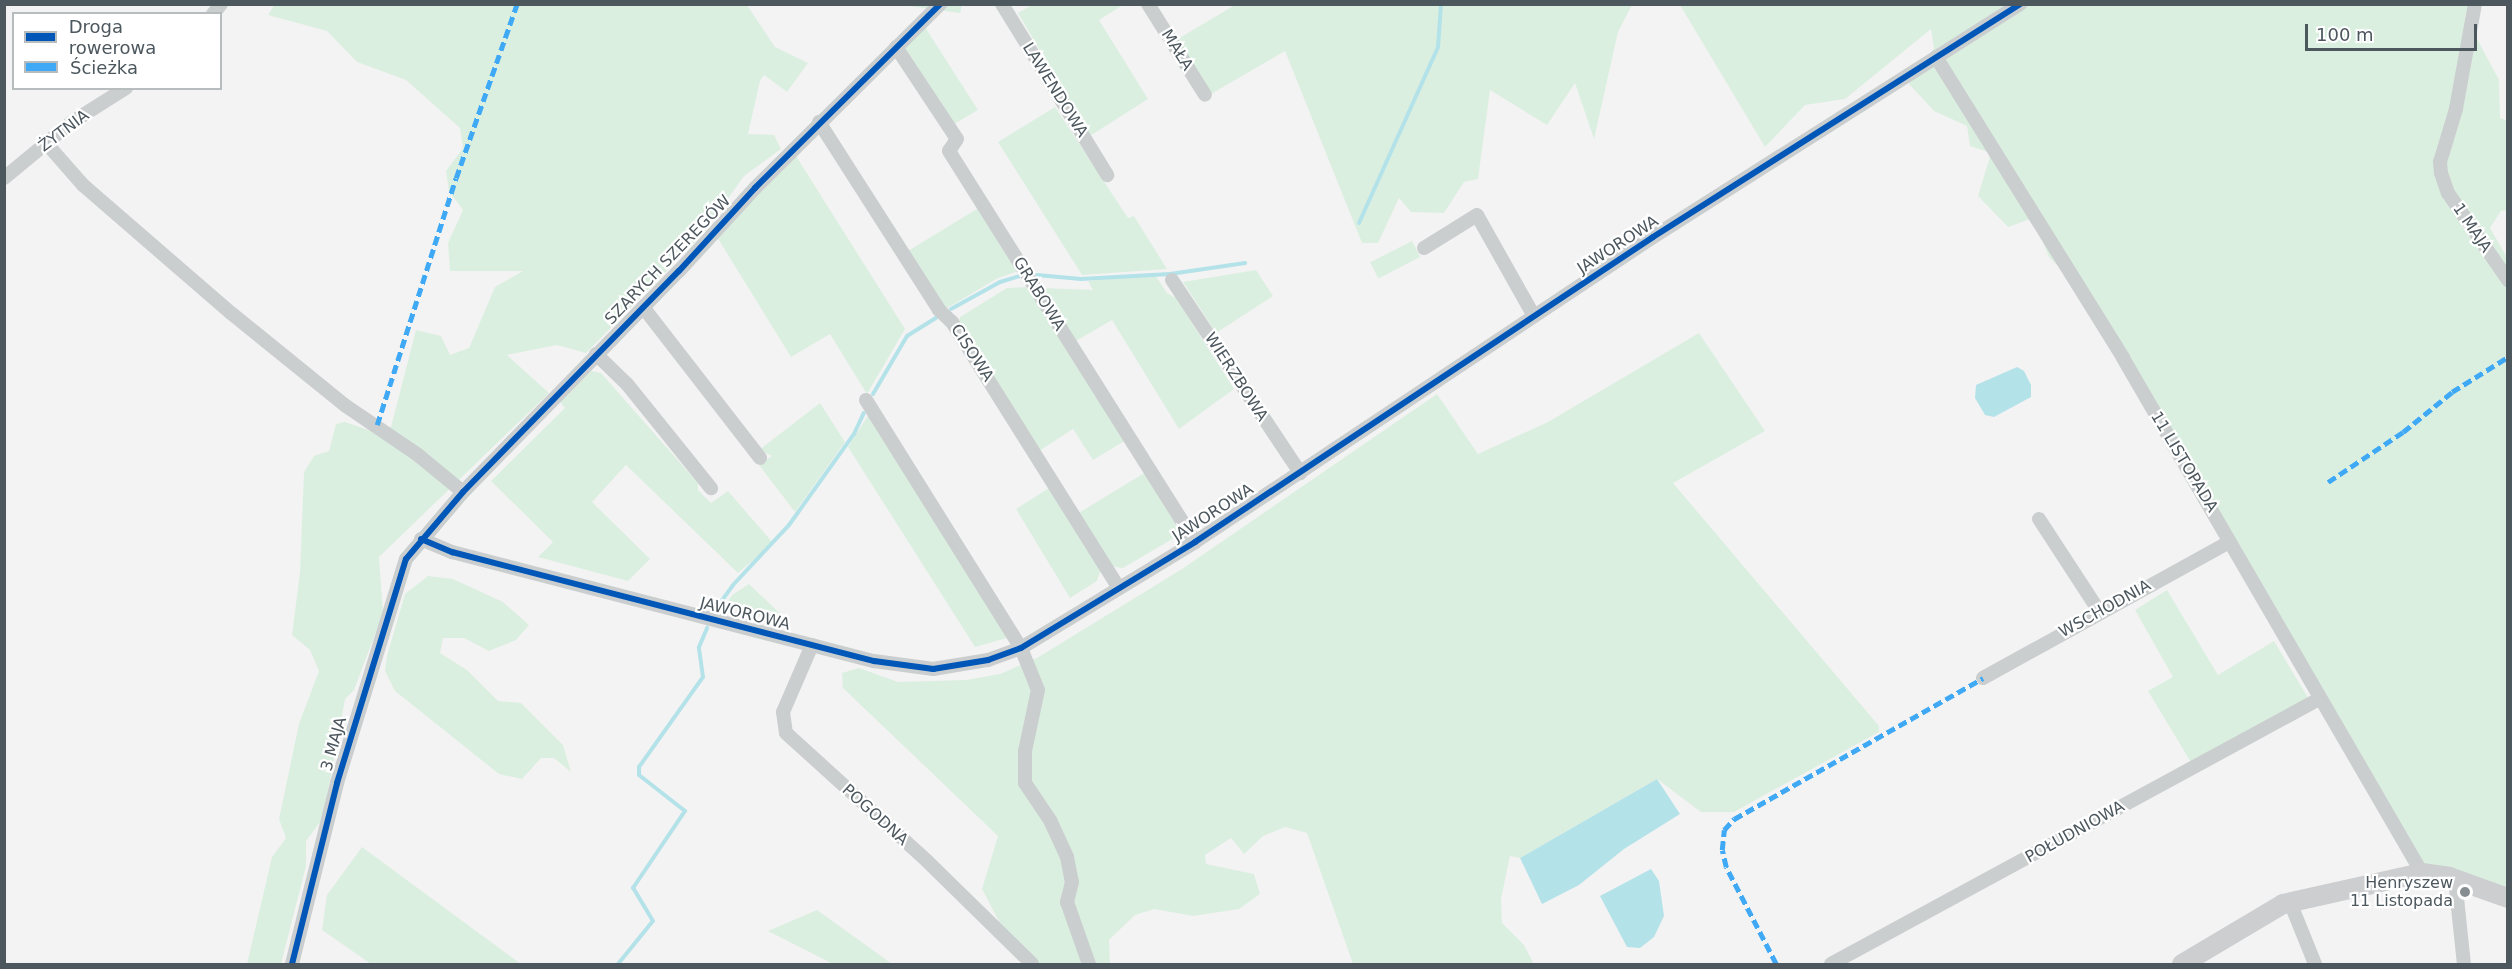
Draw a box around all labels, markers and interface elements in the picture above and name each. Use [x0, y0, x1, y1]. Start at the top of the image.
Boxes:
legend [12, 12, 222, 90]
scale bar [2308, 12, 2480, 50]
text: Droga rowerowa [69, 16, 156, 58]
text: 100 m [2316, 24, 2374, 45]
street label: MAŁA [1157, 26, 1197, 74]
street label: LAWENDOWA [1018, 39, 1092, 141]
text: Ścieżka [70, 57, 138, 78]
street label: ŻYTNIA [35, 106, 93, 156]
street label: SZARYCH SZEREGÓW [601, 191, 735, 329]
street label: 1 MAJA [2449, 200, 2495, 256]
street label: JAWOROWA [1574, 212, 1662, 278]
street label: GRABOWA [1009, 254, 1069, 334]
street label: CISOWA [946, 321, 998, 385]
street label: WIERZBOWA [1200, 329, 1272, 425]
street label: 11 LISTOPADA [2146, 408, 2222, 516]
street label: JAWOROWA [1169, 480, 1257, 546]
street label: WSCHODNIA [2056, 576, 2154, 642]
street label: JAWOROWA [698, 593, 792, 635]
street label: 3 MAJA [317, 715, 351, 773]
street label: POGODNA [838, 780, 912, 850]
street label: POŁUDNIOWA [2022, 797, 2128, 867]
place label: Henryszew 11 Listopada [2350, 873, 2453, 911]
marker: Henryszew 11 Listopada [2458, 885, 2472, 899]

